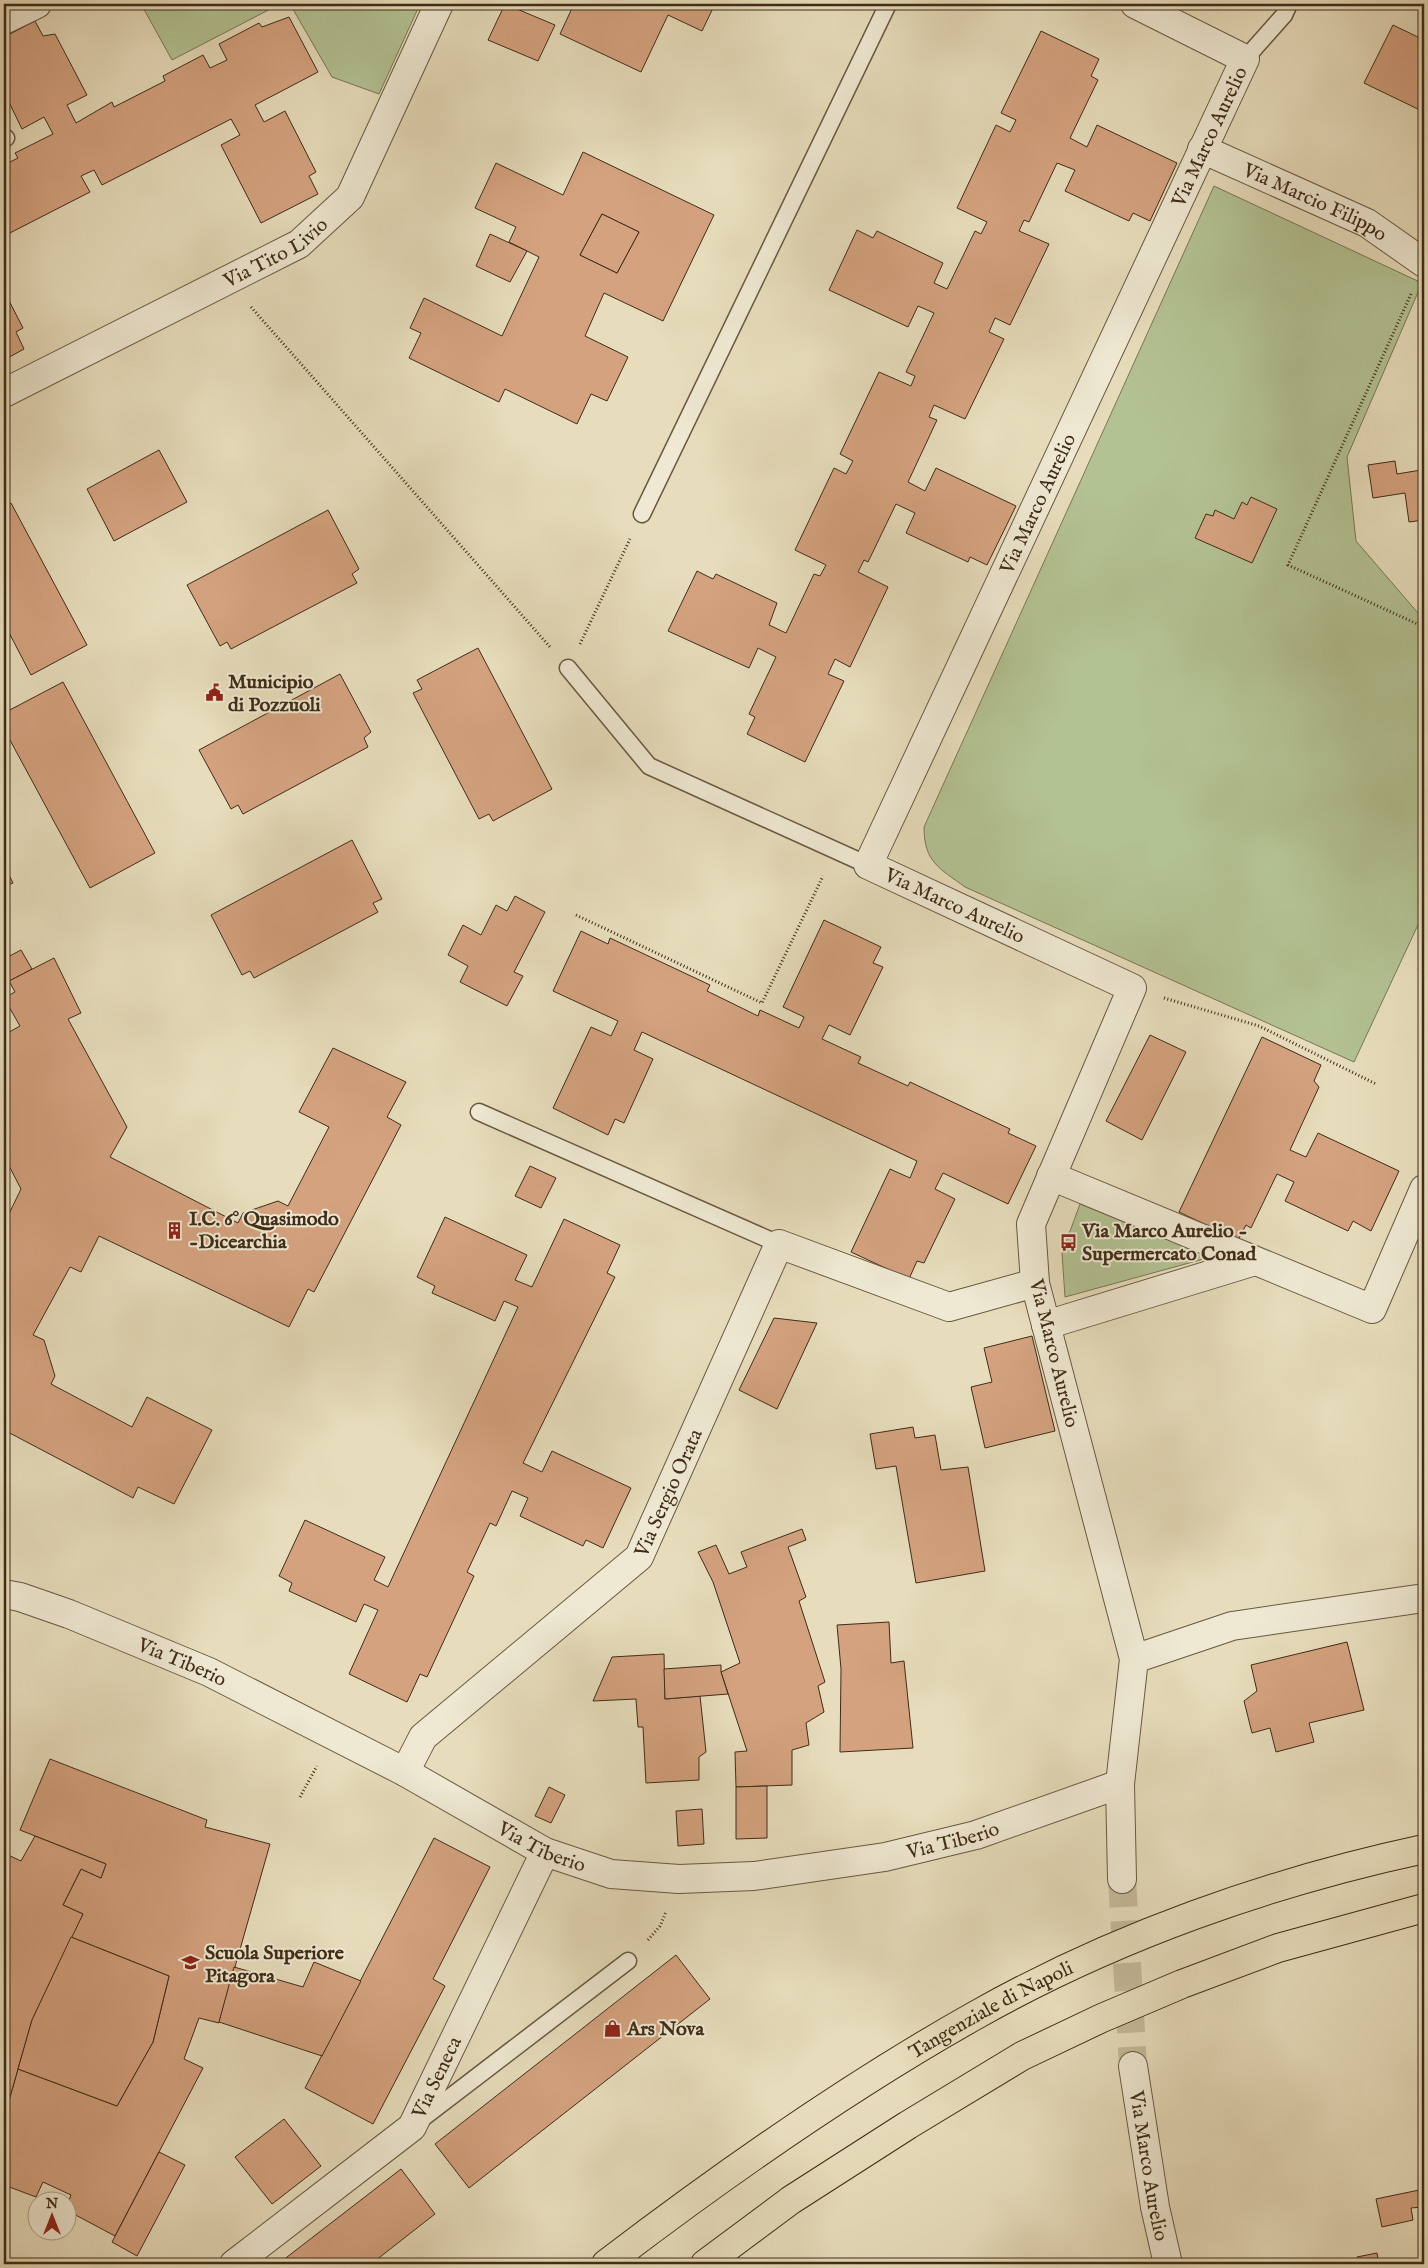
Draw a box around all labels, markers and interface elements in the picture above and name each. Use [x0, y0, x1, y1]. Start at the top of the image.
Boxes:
street label: Via Marco Aurelio [1166, 63, 1254, 212]
street label: Via Marcio Filippo [1238, 158, 1392, 247]
street label: Via Tito Livio [219, 212, 334, 295]
street label: Via Marco Aurelio [995, 430, 1082, 579]
place label: Municipio di Pozzuoli [228, 670, 321, 718]
public building icon: Municipio di Pozzuoli [204, 683, 224, 703]
street label: Via Marco Aurelio [879, 863, 1029, 950]
place label: I.C. 6° Quasimodo -Dicearchia [189, 1207, 339, 1255]
place label: Via Marco Aurelio - Supermercato Conad [1081, 1219, 1257, 1267]
building icon: I.C. 6° Quasimodo -Dicearchia [165, 1220, 185, 1240]
bus stop icon: Via Marco Aurelio - Supermercato Conad [1058, 1232, 1078, 1252]
street label: Via Marco Aurelio [1023, 1276, 1084, 1430]
street label: Via Sergio Orata [629, 1425, 709, 1562]
street label: Via Tiberio [133, 1632, 231, 1693]
street label: Via Tiberio [492, 1816, 589, 1879]
street label: Via Tiberio [903, 1817, 1003, 1866]
place label: Scuola Superiore Pitagora [205, 1941, 345, 1989]
school or university icon: Scuola Superiore Pitagora [181, 1953, 201, 1973]
street label: Tangenziale di Napoli [905, 1956, 1077, 2065]
place label: Ars Nova [626, 2017, 704, 2042]
shop icon: Ars Nova [603, 2018, 623, 2038]
street label: Via Seneca [407, 2032, 468, 2124]
street label: Via Marco Aurelio [1123, 2088, 1173, 2244]
north arrow [28, 2190, 78, 2240]
text: N [45, 2195, 58, 2213]

